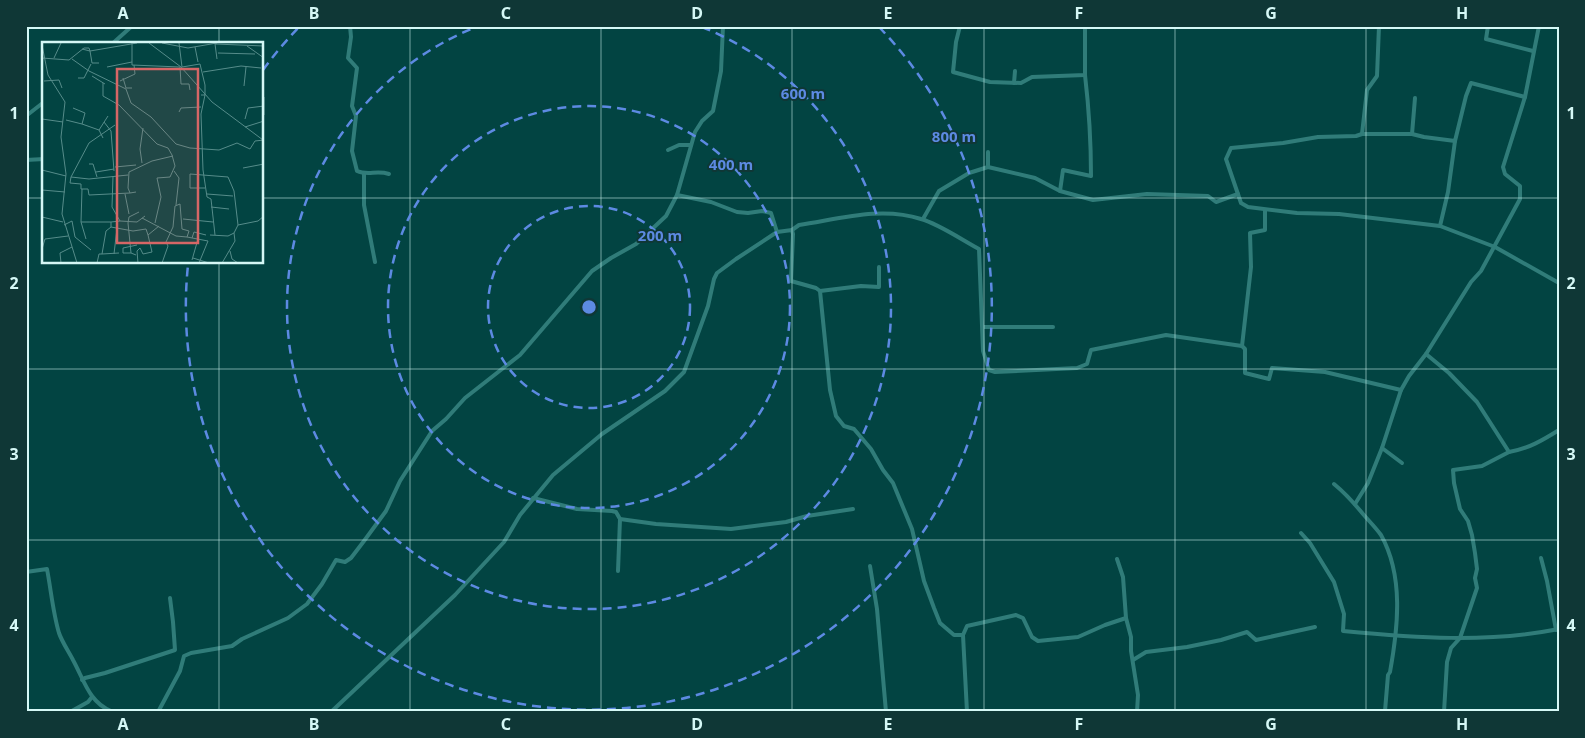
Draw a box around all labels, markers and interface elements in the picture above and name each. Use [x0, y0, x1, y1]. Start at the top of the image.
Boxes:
text: A [117, 2, 129, 24]
text: B [309, 2, 319, 24]
text: C [501, 2, 511, 24]
text: D [691, 2, 703, 24]
text: E [884, 2, 893, 24]
text: F [1075, 2, 1083, 24]
text: G [1265, 2, 1277, 24]
text: H [1456, 2, 1468, 24]
inset map [42, 42, 264, 264]
text: 600 m [781, 83, 825, 103]
text: 1 [9, 102, 19, 124]
text: 1 [1566, 102, 1576, 124]
text: 800 m [932, 126, 976, 146]
text: 400 m [709, 154, 753, 174]
text: 200 m [638, 225, 682, 245]
text: 2 [9, 272, 19, 294]
text: 2 [1566, 272, 1576, 294]
centre of rings [580, 298, 598, 316]
text: 3 [9, 443, 19, 465]
text: 3 [1566, 443, 1576, 465]
text: 4 [9, 614, 19, 636]
text: 4 [1566, 614, 1576, 636]
text: A [117, 713, 129, 735]
text: B [309, 713, 319, 735]
text: C [501, 713, 511, 735]
text: D [691, 713, 703, 735]
text: E [884, 713, 893, 735]
text: F [1075, 713, 1083, 735]
text: G [1265, 713, 1277, 735]
text: H [1456, 713, 1468, 735]

